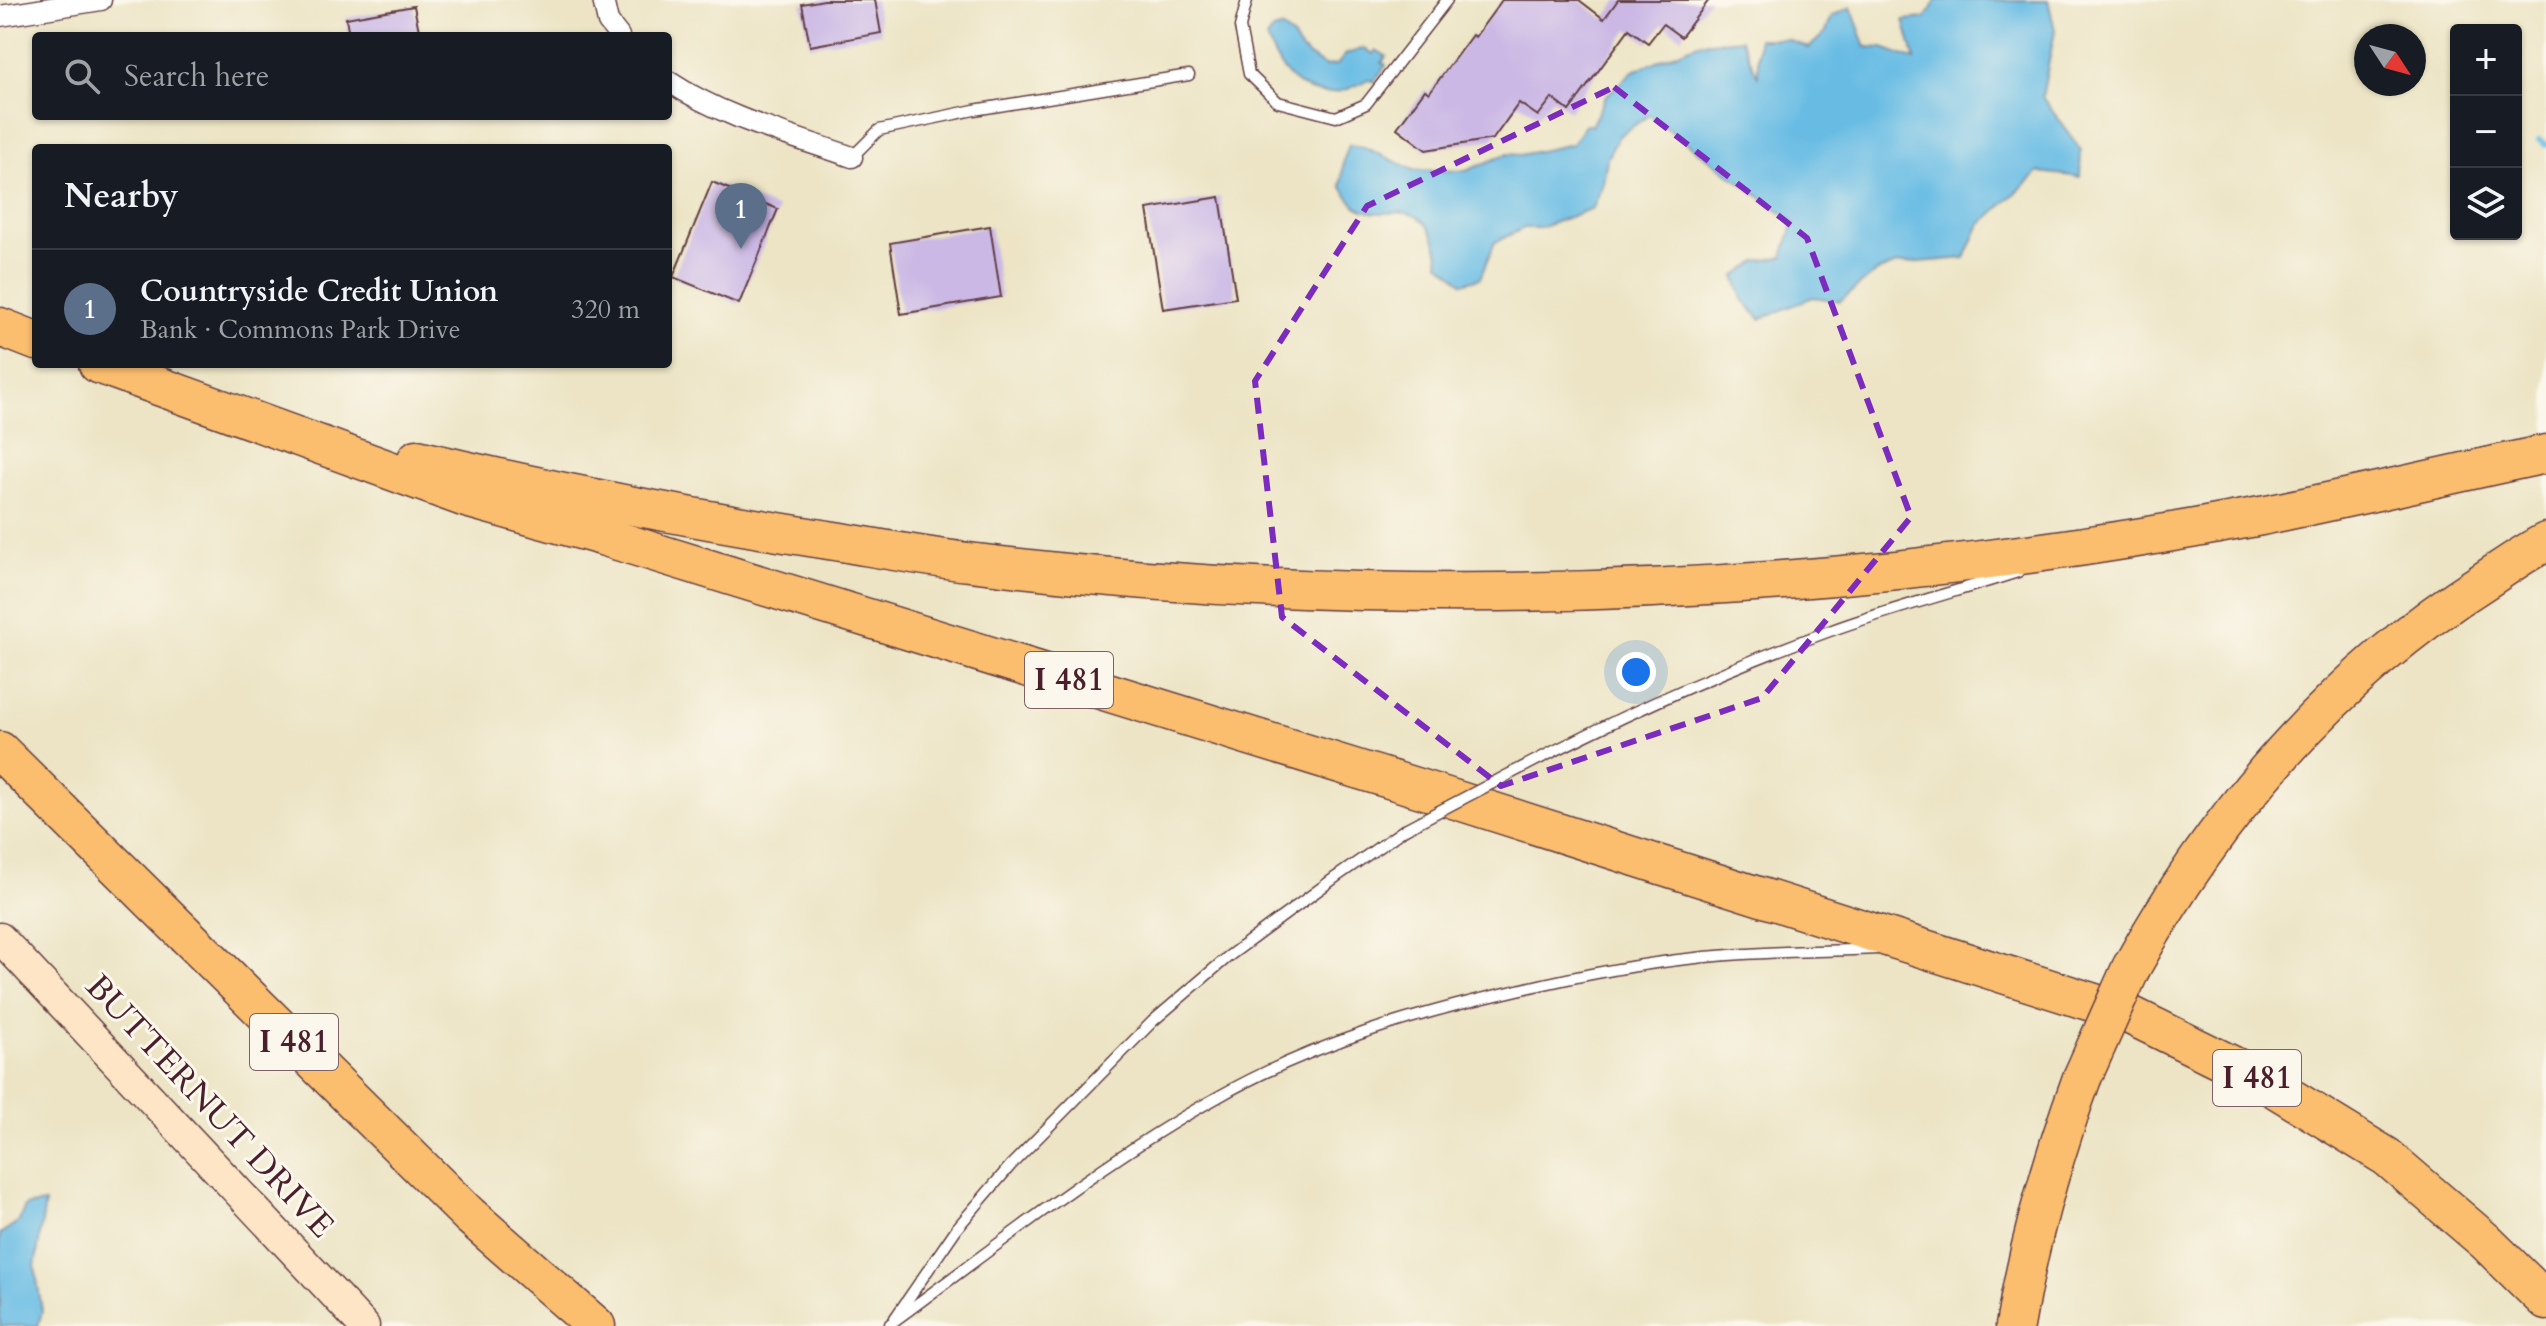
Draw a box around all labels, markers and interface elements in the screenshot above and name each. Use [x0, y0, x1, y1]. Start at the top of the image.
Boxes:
north arrow [2354, 24, 2426, 96]
map controls [2450, 24, 2522, 240]
button: + [2450, 24, 2522, 96]
search box [32, 32, 672, 120]
icon: search [60, 54, 104, 98]
text: Search here [124, 56, 269, 97]
button: − [2450, 96, 2522, 168]
button: layers [2450, 168, 2522, 240]
text: Nearby [64, 173, 179, 219]
pin: 1 [715, 183, 767, 249]
text: Countryside Credit Union [140, 271, 498, 312]
text: 1 [83, 292, 97, 327]
text: 320 m [571, 292, 640, 327]
text: Bank · Commons Park Drive [140, 312, 460, 347]
road number: I 481 [1025, 652, 1113, 708]
your location [1616, 652, 1656, 692]
street label: BUTTERNUT DRIVE [76, 964, 344, 1248]
road number: I 481 [250, 1014, 338, 1070]
road number: I 481 [2213, 1050, 2301, 1106]

